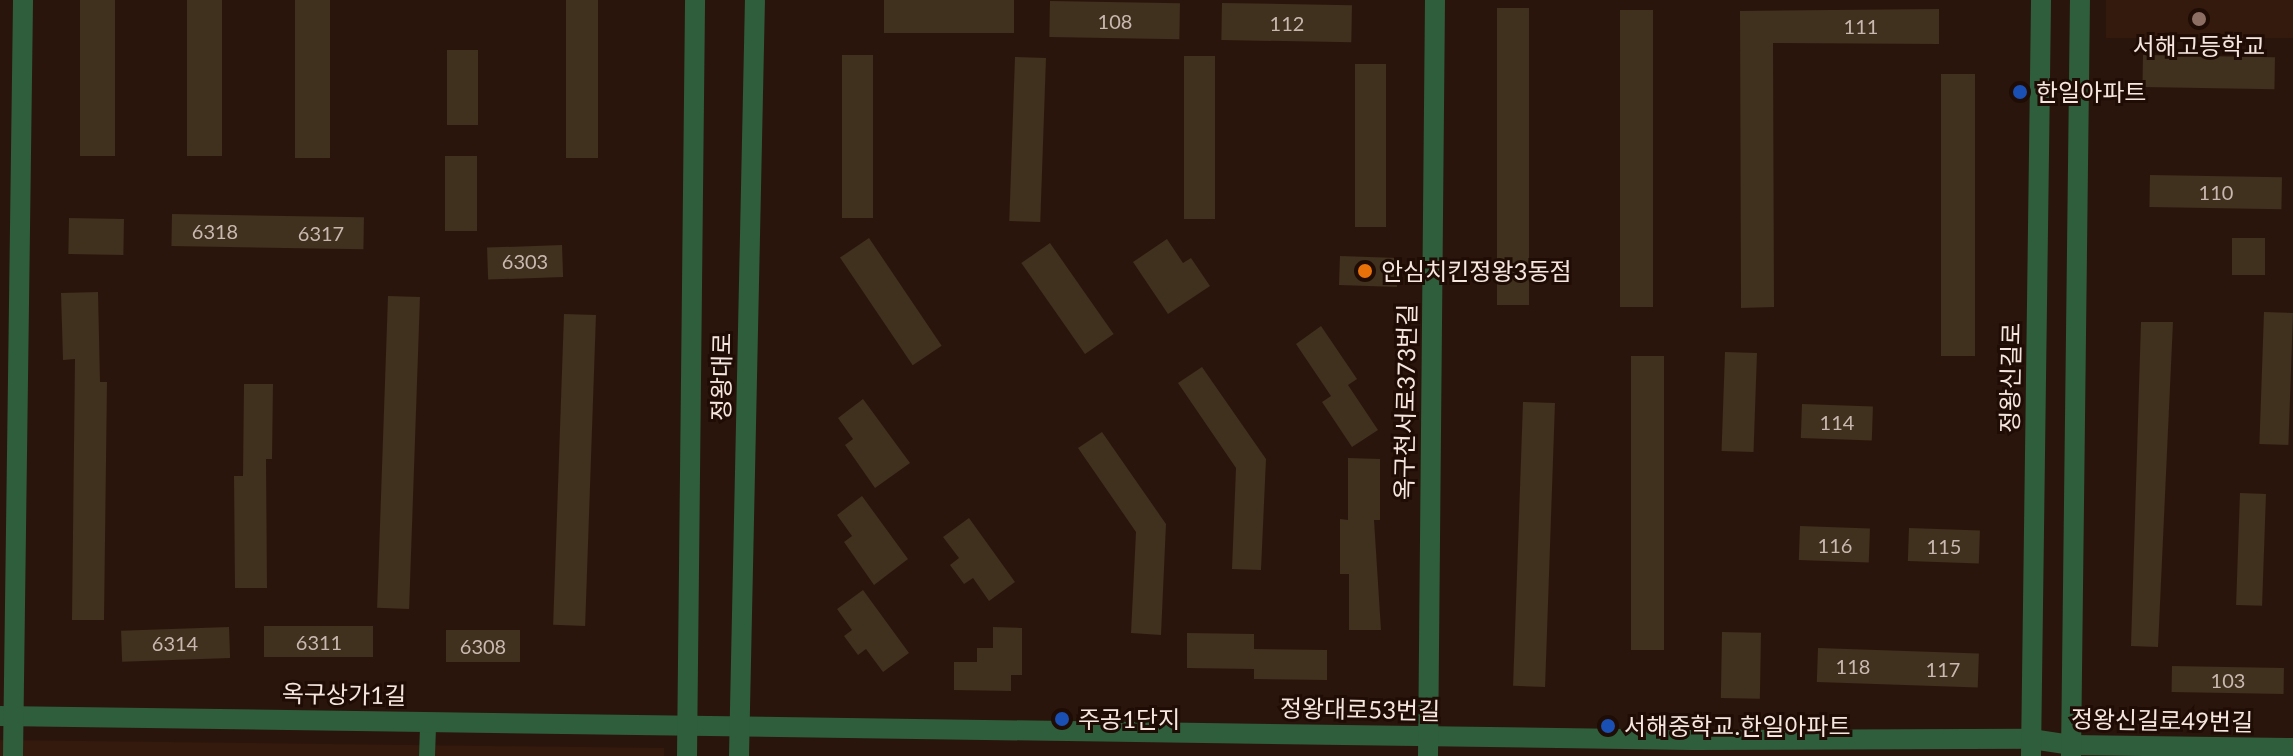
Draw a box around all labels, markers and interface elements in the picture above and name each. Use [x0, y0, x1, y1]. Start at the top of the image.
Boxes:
house number: 108 [1098, 9, 1132, 33]
marker: 서해고등학교 [2190, 10, 2208, 28]
house number: 112 [1270, 11, 1304, 35]
house number: 111 [1844, 14, 1878, 38]
place label: 서해고등학교 [2133, 32, 2265, 60]
place label: 한일아파트 [2036, 78, 2146, 106]
marker: 한일아파트 [2011, 83, 2029, 101]
house number: 110 [2199, 180, 2233, 204]
house number: 6318 [192, 219, 238, 243]
house number: 6317 [298, 221, 344, 245]
house number: 6303 [502, 249, 548, 273]
place label: 안심치킨정왕3동점 [1381, 257, 1572, 285]
marker: 안심치킨정왕3동점 [1356, 262, 1374, 280]
street label: 옥구천서로373번길 [1389, 304, 1421, 500]
street label: 정왕신길로 [1995, 323, 2025, 433]
street label: 정왕대로 [706, 333, 736, 421]
house number: 114 [1820, 410, 1854, 434]
house number: 116 [1818, 533, 1852, 557]
house number: 115 [1927, 534, 1961, 558]
house number: 6311 [296, 630, 342, 654]
house number: 6314 [152, 631, 198, 655]
house number: 6308 [460, 634, 506, 658]
house number: 118 [1836, 654, 1870, 678]
house number: 117 [1926, 657, 1960, 681]
house number: 103 [2211, 668, 2245, 692]
street label: 옥구상가1길 [282, 679, 406, 709]
street label: 정왕대로53번길 [1280, 693, 1440, 725]
street label: 정왕신길로49번길 [2071, 704, 2253, 736]
place label: 주공1단지 [1078, 705, 1180, 733]
marker: 주공1단지 [1053, 710, 1071, 728]
place label: 서해중학교.한일아파트 [1624, 712, 1850, 740]
marker: 서해중학교.한일아파트 [1599, 717, 1617, 735]

